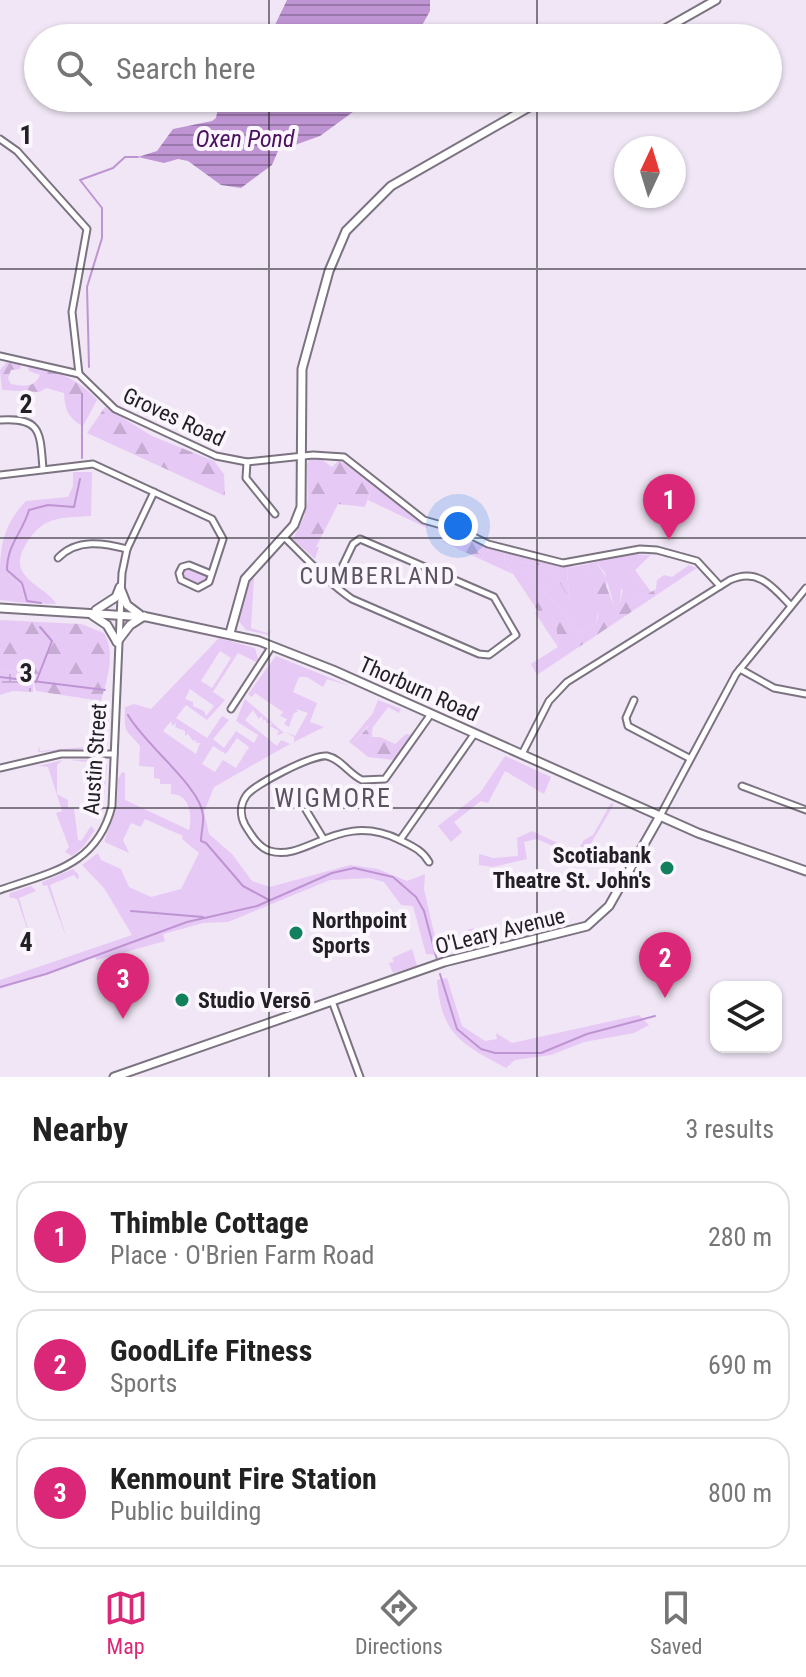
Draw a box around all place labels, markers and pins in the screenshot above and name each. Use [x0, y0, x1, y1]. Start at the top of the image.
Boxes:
pin: 1 [643, 474, 695, 540]
place label: Scotiabank Theatre St. John's [493, 843, 651, 893]
marker: Scotiabank Theatre St. John's [658, 859, 676, 877]
place label: Northpoint Sports [312, 908, 407, 958]
marker: Northpoint Sports [287, 924, 305, 942]
pin: 2 [639, 932, 691, 998]
pin: 3 [97, 953, 149, 1019]
place label: Studio Versō [198, 988, 311, 1013]
marker: Studio Versō [173, 991, 191, 1009]

